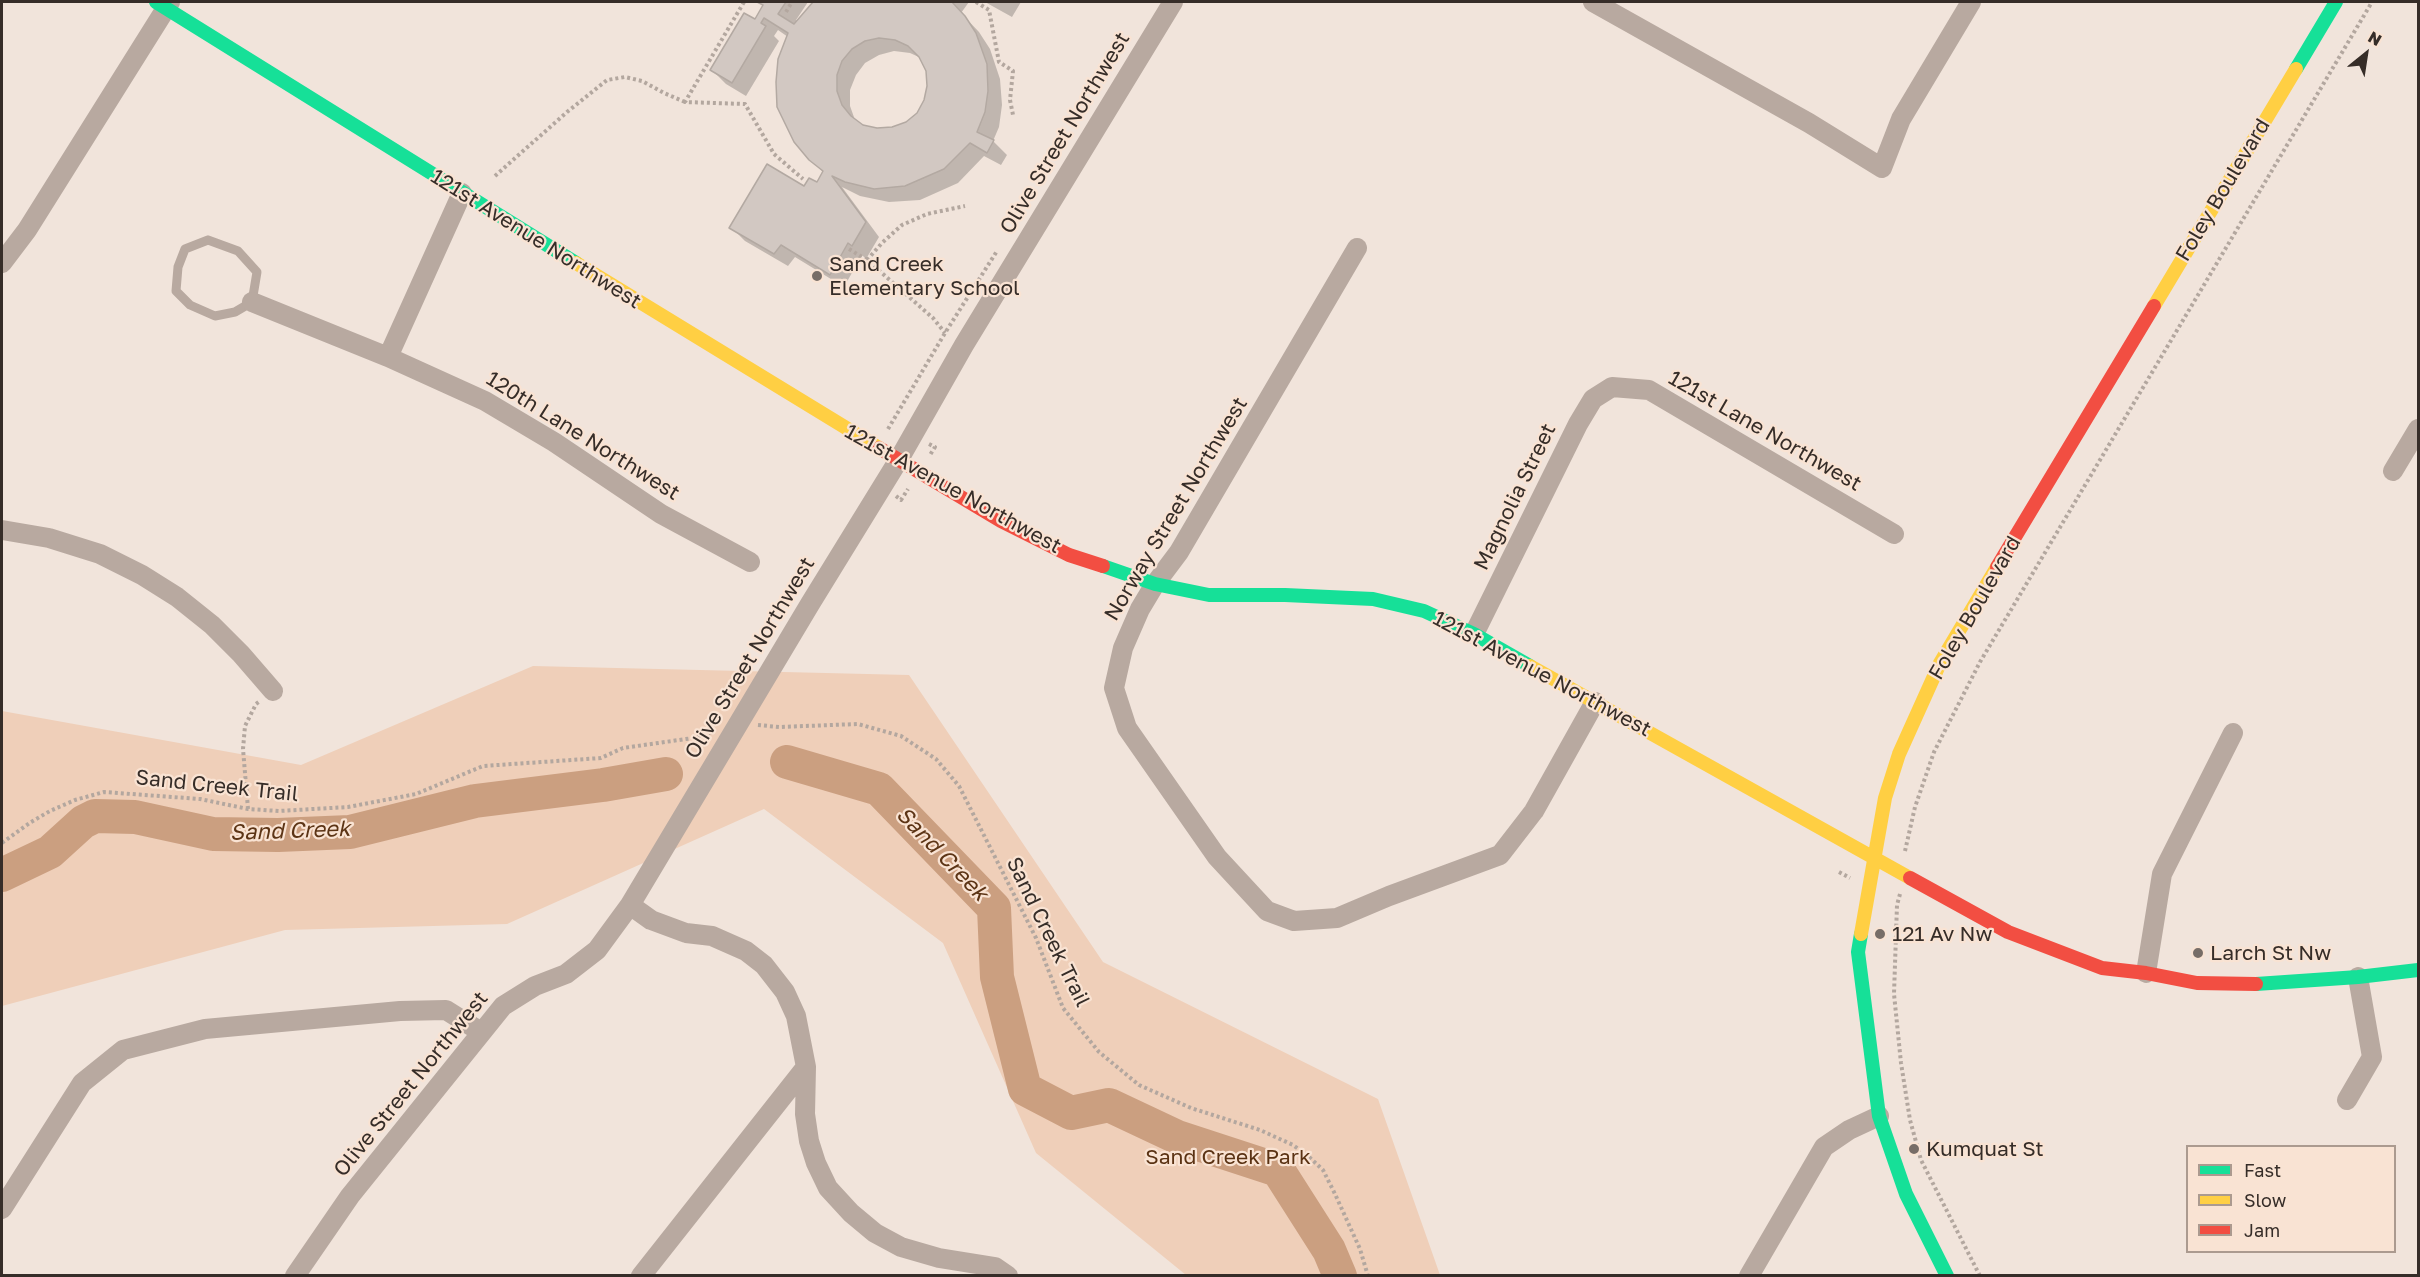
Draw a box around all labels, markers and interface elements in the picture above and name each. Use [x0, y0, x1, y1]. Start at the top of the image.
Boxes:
north arrow [2336, 24, 2396, 84]
text: N [2365, 27, 2385, 50]
street label: Olive Street Northwest [995, 28, 1135, 238]
street label: Foley Boulevard [2171, 114, 2275, 266]
street label: 121st Avenue Northwest [426, 164, 646, 314]
place label: Sand Creek Elementary School [829, 251, 1020, 301]
marker: Sand Creek Elementary School [810, 269, 824, 283]
street label: 121st Lane Northwest [1664, 365, 1866, 497]
street label: 120th Lane Northwest [482, 366, 684, 506]
street label: Norway Street Northwest [1099, 393, 1253, 625]
street label: 121st Avenue Northwest [840, 419, 1066, 559]
street label: Magnolia Street [1469, 420, 1561, 574]
street label: Foley Boulevard [1924, 532, 2026, 684]
street label: Olive Street Northwest [680, 553, 820, 763]
street label: 121st Avenue Northwest [1429, 606, 1655, 742]
street label: Sand Creek Trail [134, 765, 300, 807]
water label: Sand Creek [891, 802, 993, 906]
water label: Sand Creek [229, 816, 351, 846]
street label: Sand Creek Trail [1001, 853, 1095, 1011]
place label: 121 Av Nw [1892, 921, 1993, 947]
marker: 121 Av Nw [1873, 927, 1887, 941]
place label: Larch St Nw [2210, 940, 2331, 966]
marker: Larch St Nw [2191, 946, 2205, 960]
street label: Olive Street Northwest [329, 986, 493, 1182]
place label: Kumquat St [1926, 1136, 2044, 1162]
marker: Kumquat St [1907, 1142, 1921, 1156]
park label: Sand Creek Park [1145, 1144, 1311, 1170]
legend [2186, 1145, 2396, 1253]
text: Fast [2244, 1159, 2281, 1181]
text: Slow [2244, 1189, 2286, 1211]
text: Jam [2244, 1219, 2280, 1241]

